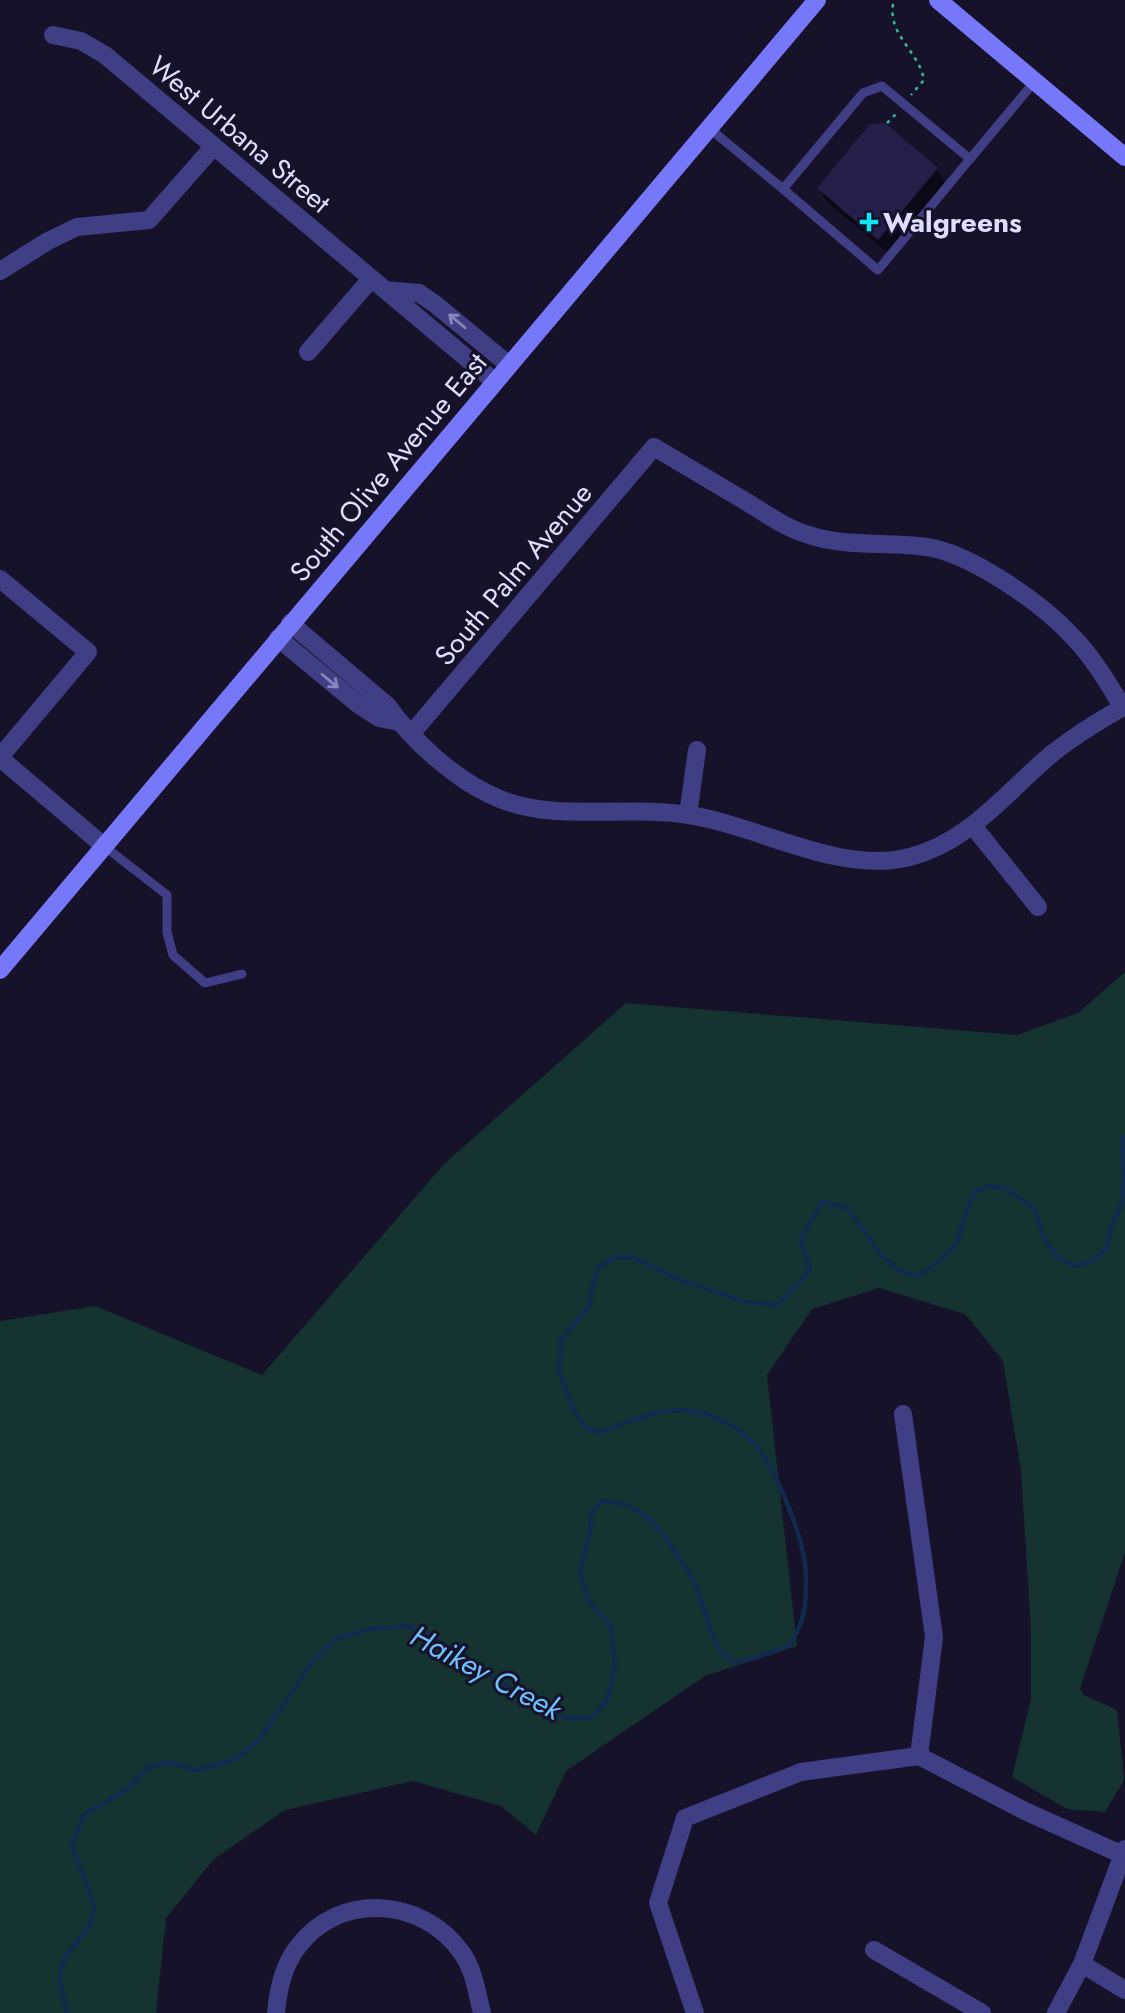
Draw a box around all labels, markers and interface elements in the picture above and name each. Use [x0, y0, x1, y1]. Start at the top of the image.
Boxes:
street label: West Urbana Street [140, 46, 340, 223]
place label: Walgreens [883, 202, 1022, 243]
marker: Walgreens [861, 214, 877, 230]
one-way arrow [448, 313, 466, 329]
street label: South Olive Avenue East [280, 344, 497, 591]
street label: South Palm Avenue [425, 474, 602, 674]
one-way arrow [321, 674, 339, 689]
water label: Haikey Creek [403, 1615, 571, 1731]

